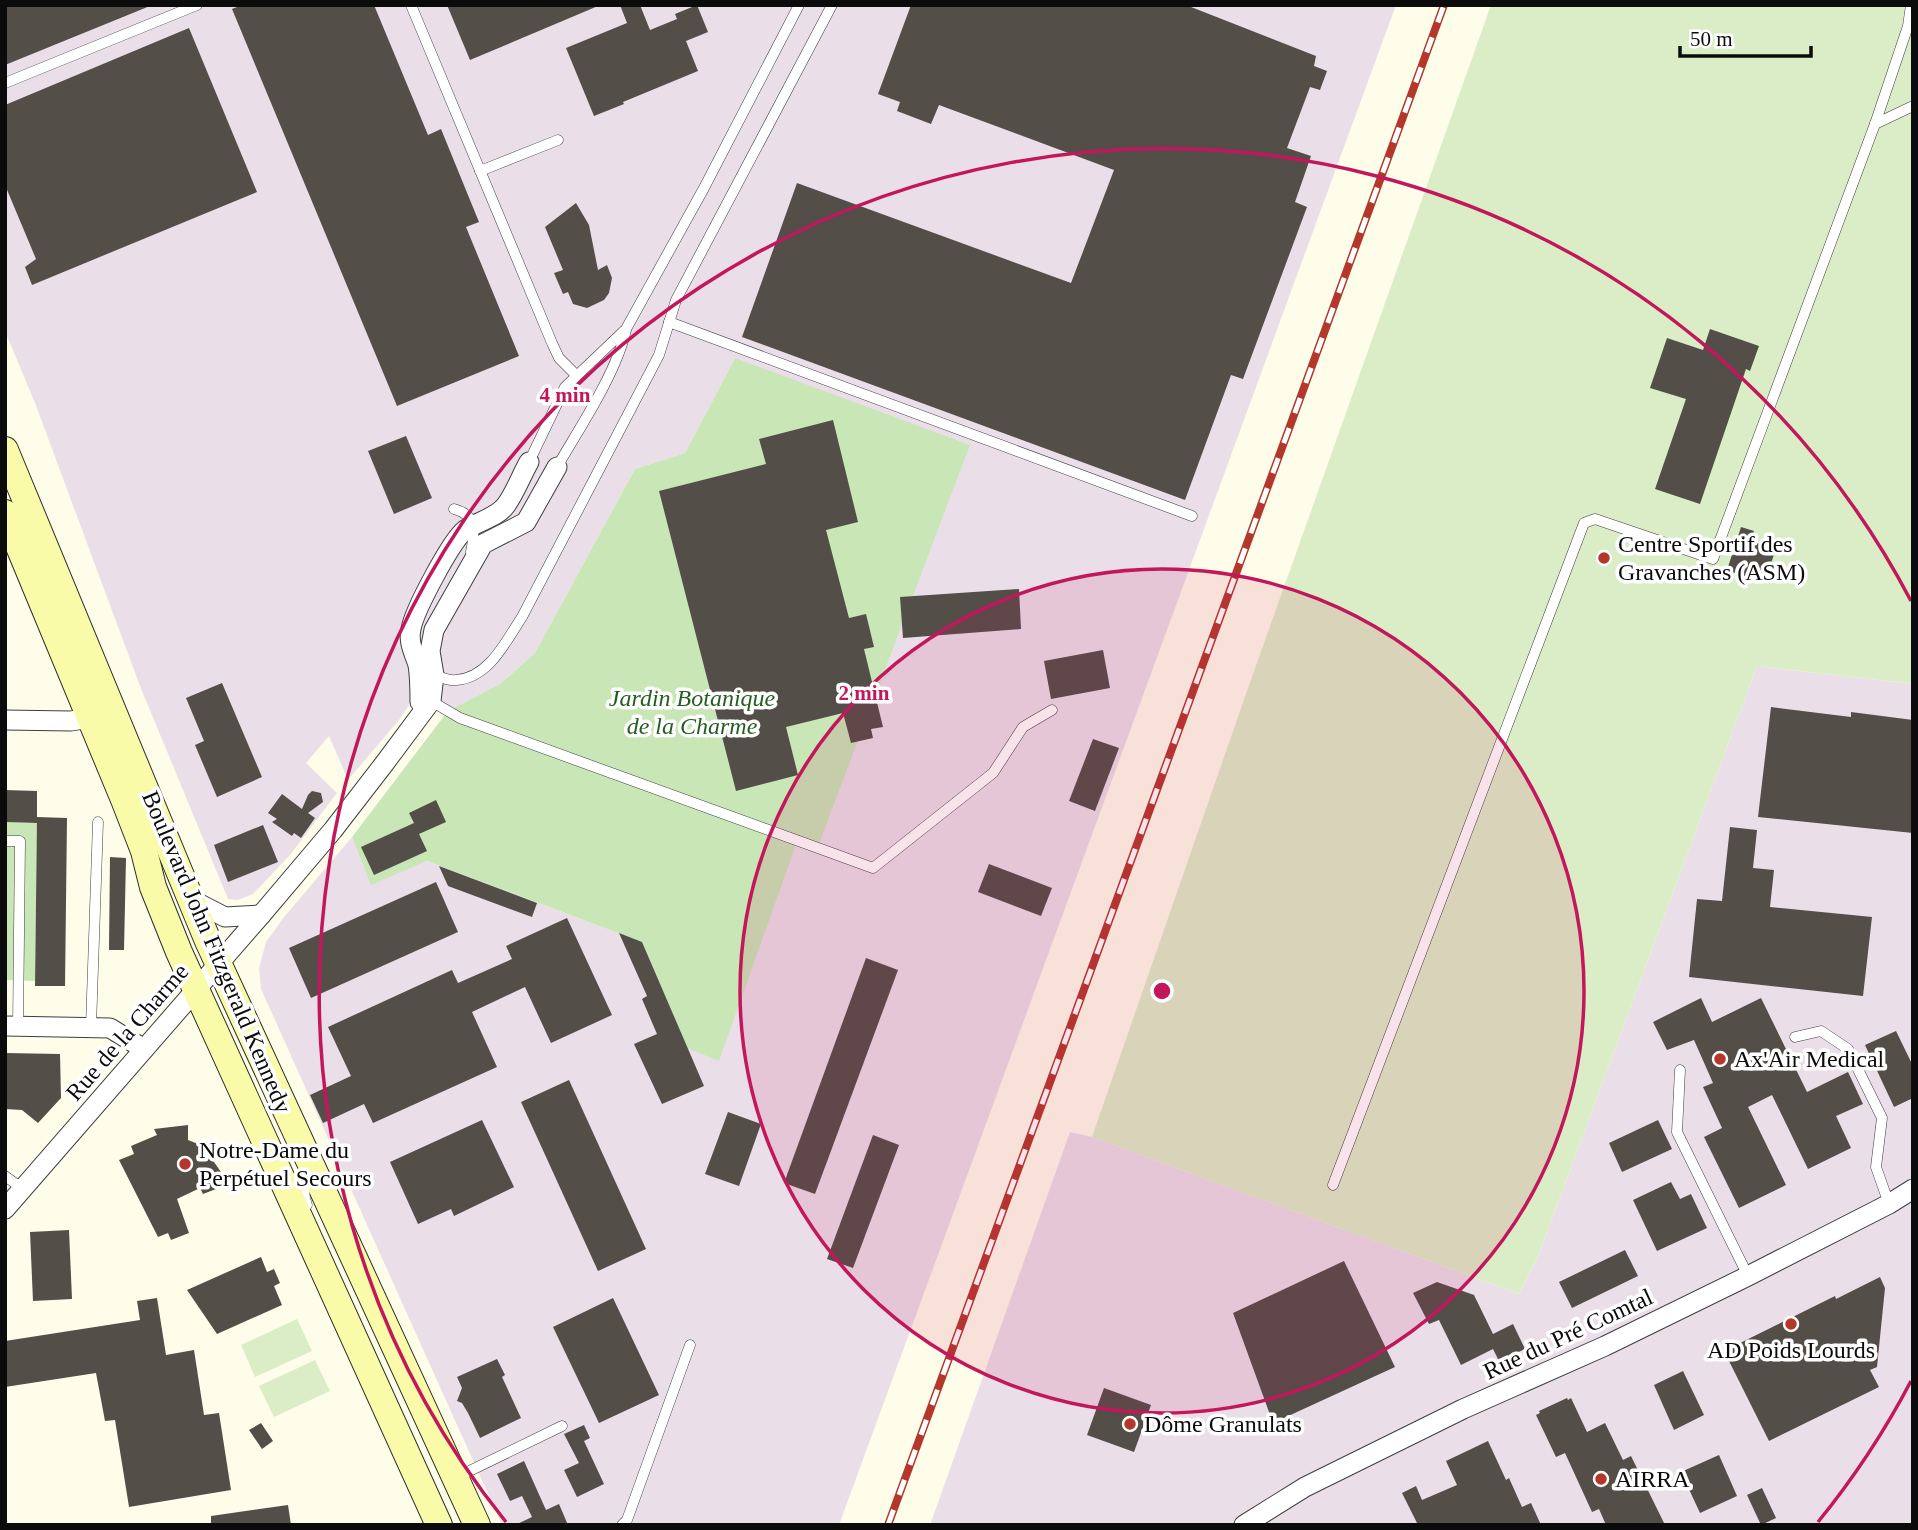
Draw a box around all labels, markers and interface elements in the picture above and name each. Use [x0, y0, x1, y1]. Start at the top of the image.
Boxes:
scale bar [1680, 14, 1811, 58]
text: 50 m [1690, 27, 1733, 51]
text: 4 min [540, 383, 591, 407]
place label: Centre Sportif des Gravanches (ASM) [1618, 531, 1805, 585]
marker: Centre Sportif des Gravanches (ASM) [1596, 550, 1612, 566]
text: 2 min [839, 681, 890, 705]
park label: Jardin Botanique de la Charme [609, 685, 776, 739]
street label: Boulevard John Fitzgerald Kennedy [137, 787, 297, 1117]
street label: Rue de la Charme [61, 958, 193, 1106]
centre of rings [1150, 979, 1174, 1003]
place label: Ax'Air Medical [1734, 1046, 1885, 1072]
marker: Ax'Air Medical [1712, 1051, 1728, 1067]
place label: Notre-Dame du Perpétuel Secours [199, 1137, 372, 1191]
marker: Notre-Dame du Perpétuel Secours [177, 1156, 193, 1172]
street label: Rue du Pré Comtal [1479, 1283, 1657, 1385]
marker: AD Poids Lourds [1783, 1316, 1799, 1332]
place label: AD Poids Lourds [1707, 1337, 1875, 1363]
place label: Dôme Granulats [1144, 1411, 1302, 1437]
marker: Dôme Granulats [1122, 1416, 1138, 1432]
place label: AIRRA [1615, 1466, 1690, 1492]
marker: AIRRA [1593, 1471, 1609, 1487]

